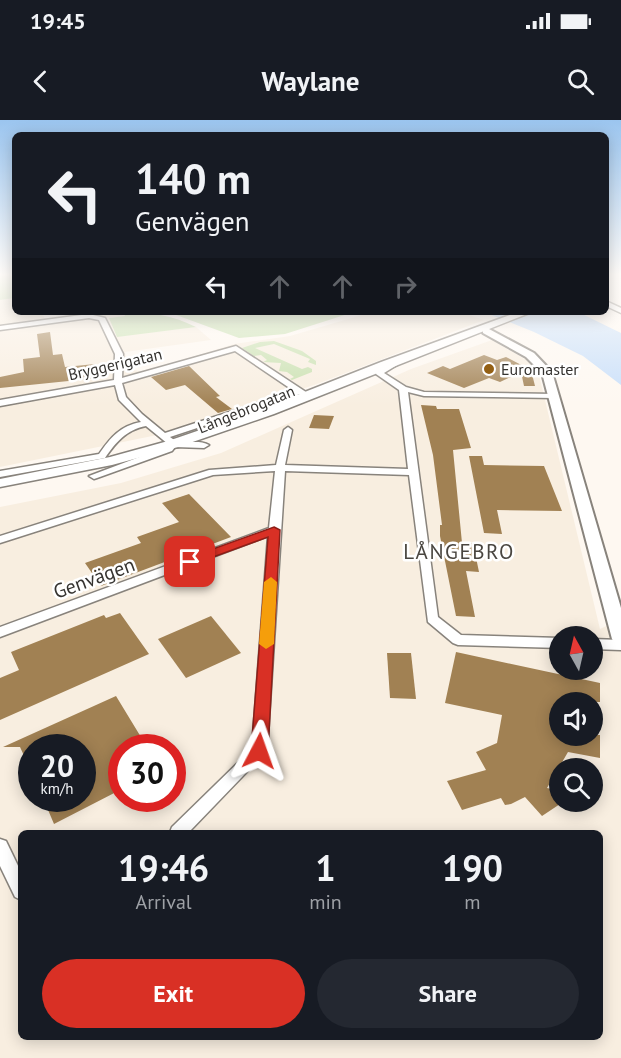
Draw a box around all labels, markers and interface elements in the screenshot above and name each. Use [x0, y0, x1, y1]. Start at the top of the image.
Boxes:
text: 19:45 [30, 7, 86, 35]
text: Waylane [261, 64, 360, 98]
icon: back [24, 65, 57, 98]
icon: search [564, 65, 597, 98]
text: 140 m [135, 151, 251, 206]
icon: left [36, 156, 114, 234]
text: Genvägen [135, 204, 249, 238]
icon: left [200, 270, 233, 303]
icon: ahead [263, 270, 296, 303]
icon: ahead [326, 270, 359, 303]
icon: right [389, 270, 422, 303]
street label: Bryggerigatan [66, 343, 164, 385]
place label: Euromaster [501, 359, 579, 379]
marker: Euromaster [482, 362, 496, 376]
street label: Långebrogatan [195, 380, 297, 438]
pin [164, 536, 215, 587]
district label: LÅNGEBRO [403, 538, 515, 565]
icon: arrive [173, 545, 206, 578]
street label: Genvägen [50, 551, 138, 605]
north arrow [549, 626, 603, 680]
map controls [549, 626, 603, 812]
button: sound [549, 692, 603, 746]
position arrow [227, 719, 291, 783]
speed limit sign: 30 [108, 734, 186, 812]
text: 20 [40, 746, 74, 785]
button: search [549, 758, 603, 812]
text: km/h [41, 779, 73, 798]
text: 19:46 [118, 844, 209, 891]
text: 1 [315, 844, 336, 891]
text: 190 [442, 844, 503, 891]
text: Arrival [136, 889, 192, 915]
text: min [309, 889, 342, 915]
text: m [464, 889, 481, 915]
button: Exit [42, 959, 305, 1028]
button: Share [317, 959, 579, 1028]

